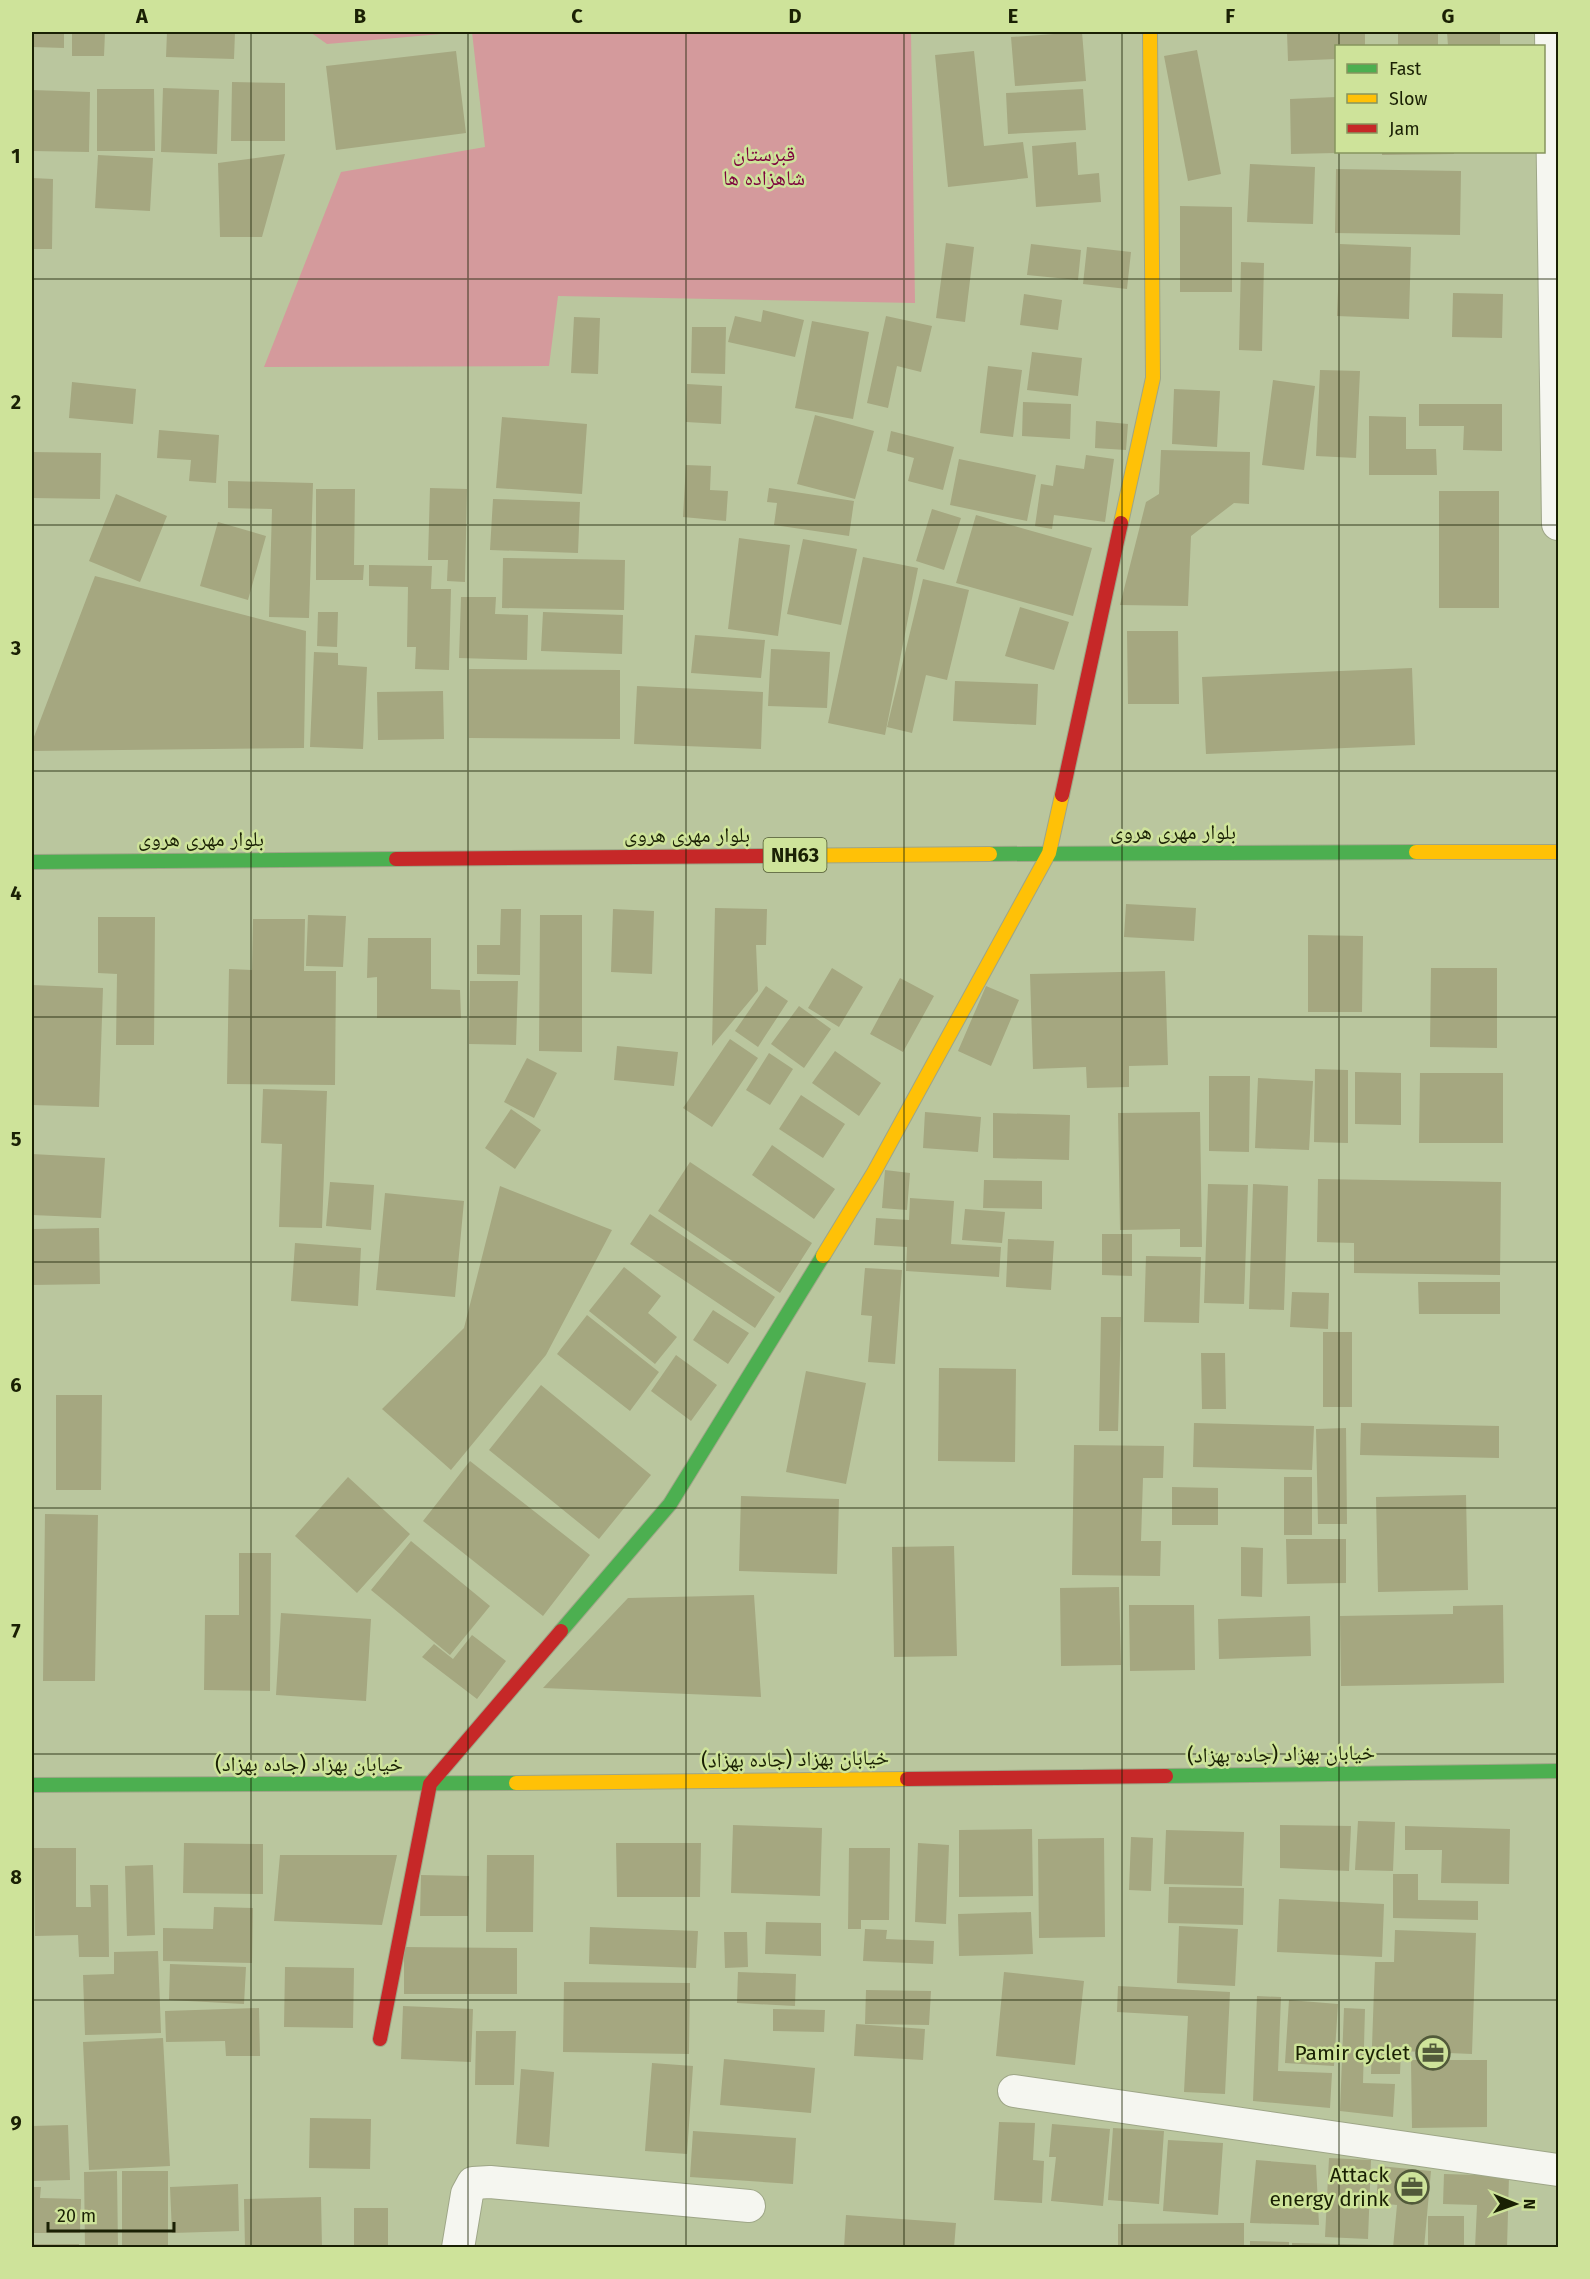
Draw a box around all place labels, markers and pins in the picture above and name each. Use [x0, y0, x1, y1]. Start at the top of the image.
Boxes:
office icon: Pamir cyclet [1415, 2035, 1451, 2071]
place label: Pamir cyclet [1295, 2040, 1410, 2066]
place label: Attack energy drink [1270, 2162, 1389, 2212]
office icon: Attack energy drink [1394, 2169, 1430, 2205]

